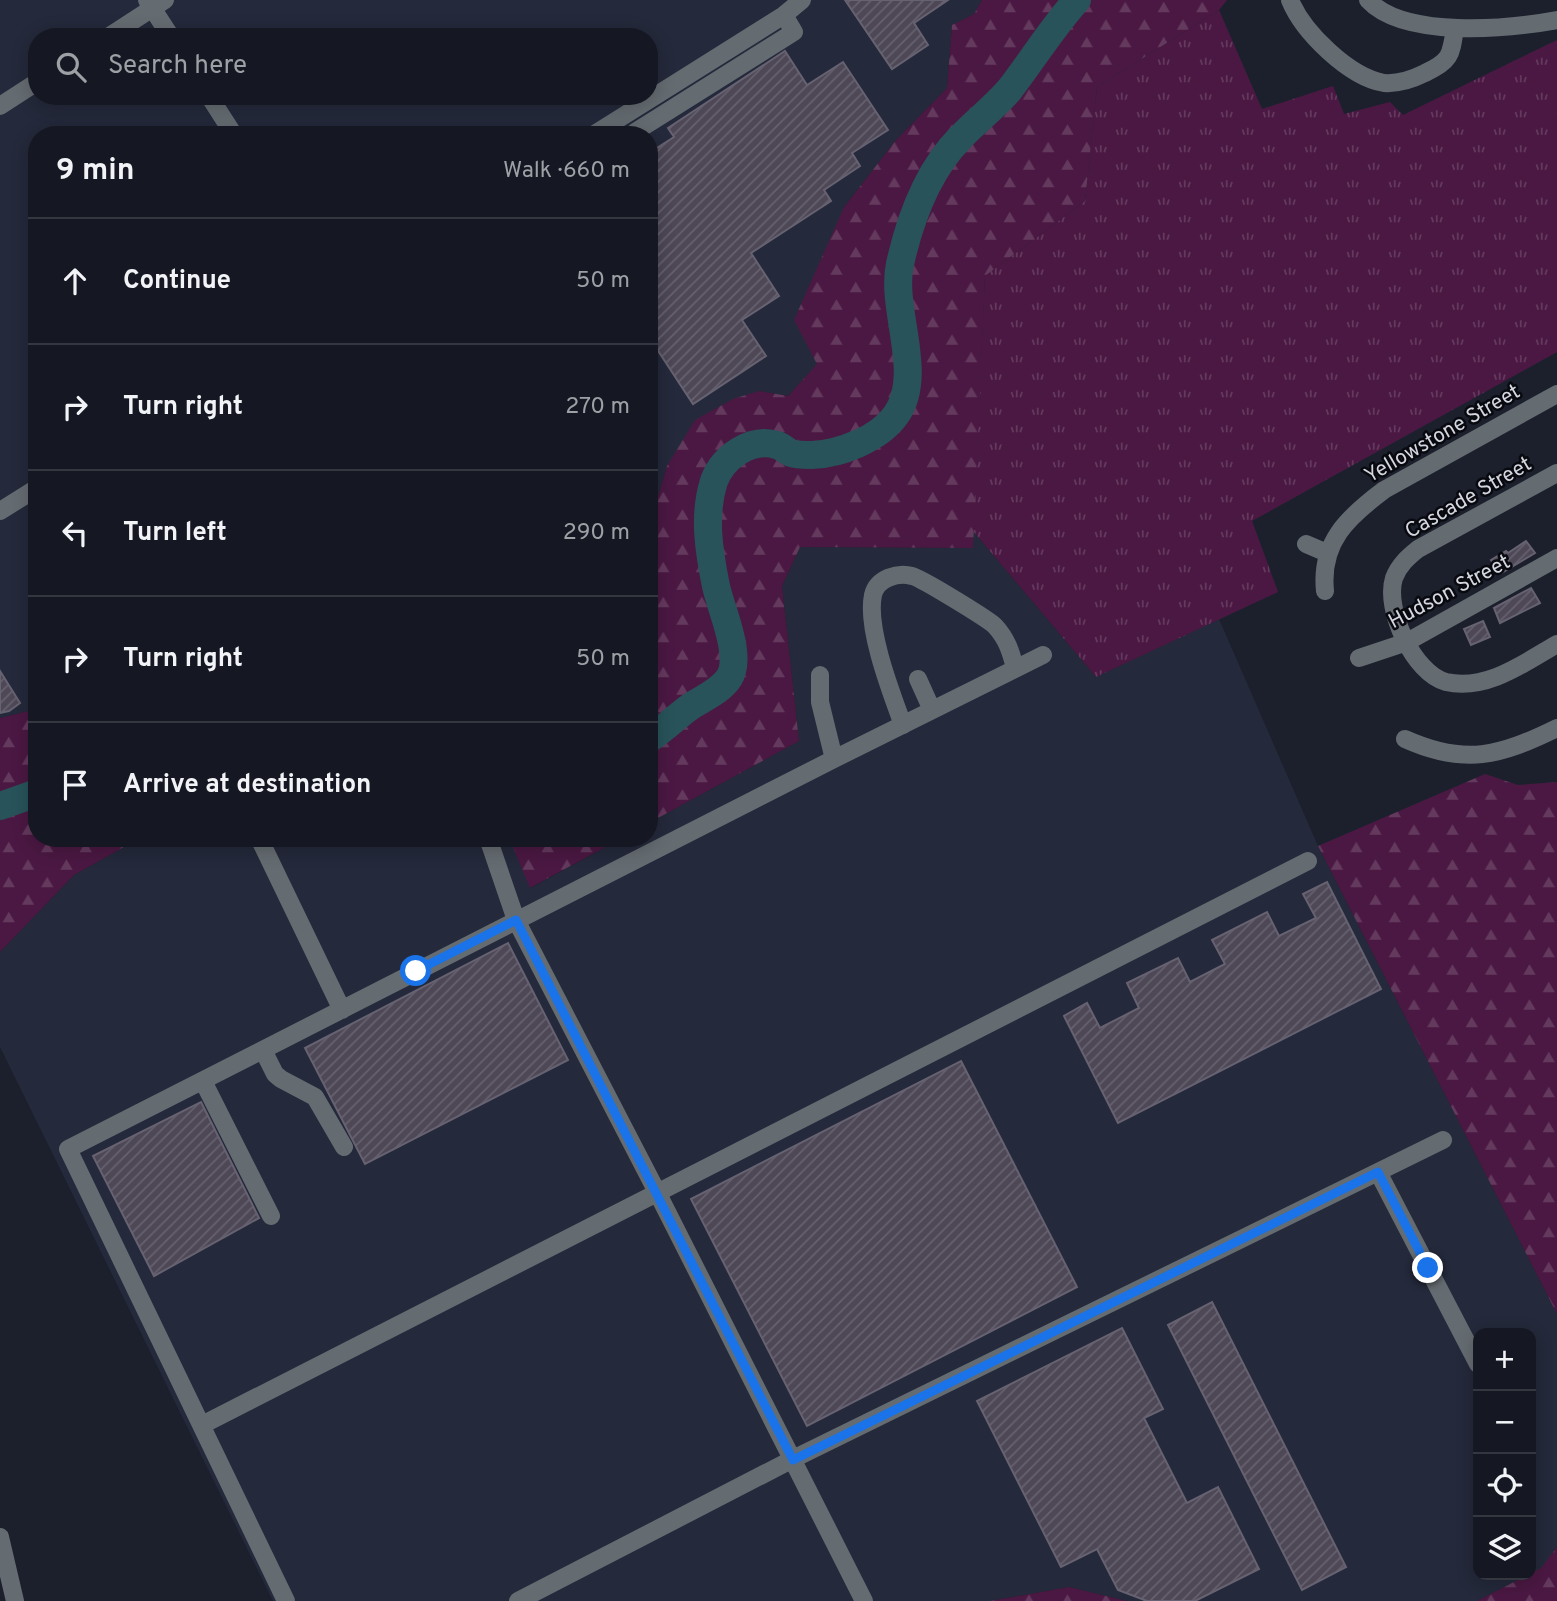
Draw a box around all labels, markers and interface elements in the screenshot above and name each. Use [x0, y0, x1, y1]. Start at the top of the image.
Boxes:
search box [28, 28, 658, 105]
icon: search [52, 48, 90, 86]
text: Search here [108, 50, 247, 83]
text: 9 min [56, 153, 134, 190]
text: Walk · 660 m [503, 157, 630, 186]
icon: ahead [56, 262, 94, 300]
text: Continue [123, 265, 231, 298]
text: 50 m [576, 267, 630, 296]
street label: Yellowstone Street [1360, 379, 1525, 490]
icon: right [56, 388, 94, 426]
text: Turn right [123, 391, 243, 424]
text: 270 m [565, 393, 630, 422]
street label: Cascade Street [1401, 451, 1537, 545]
icon: left [56, 514, 94, 552]
text: Turn left [123, 517, 227, 550]
text: 290 m [563, 519, 630, 548]
street label: Hudson Street [1384, 549, 1515, 636]
icon: right [56, 640, 94, 678]
text: Turn right [123, 643, 243, 676]
text: 50 m [576, 645, 630, 674]
icon: arrive [56, 766, 94, 804]
text: Arrive at destination [123, 769, 371, 802]
route start [400, 955, 431, 986]
route end [1412, 1252, 1443, 1283]
map controls [1473, 1328, 1536, 1580]
button: + [1473, 1328, 1536, 1391]
button: − [1473, 1391, 1536, 1454]
button: locate [1473, 1454, 1536, 1517]
button: layers [1473, 1517, 1536, 1580]

